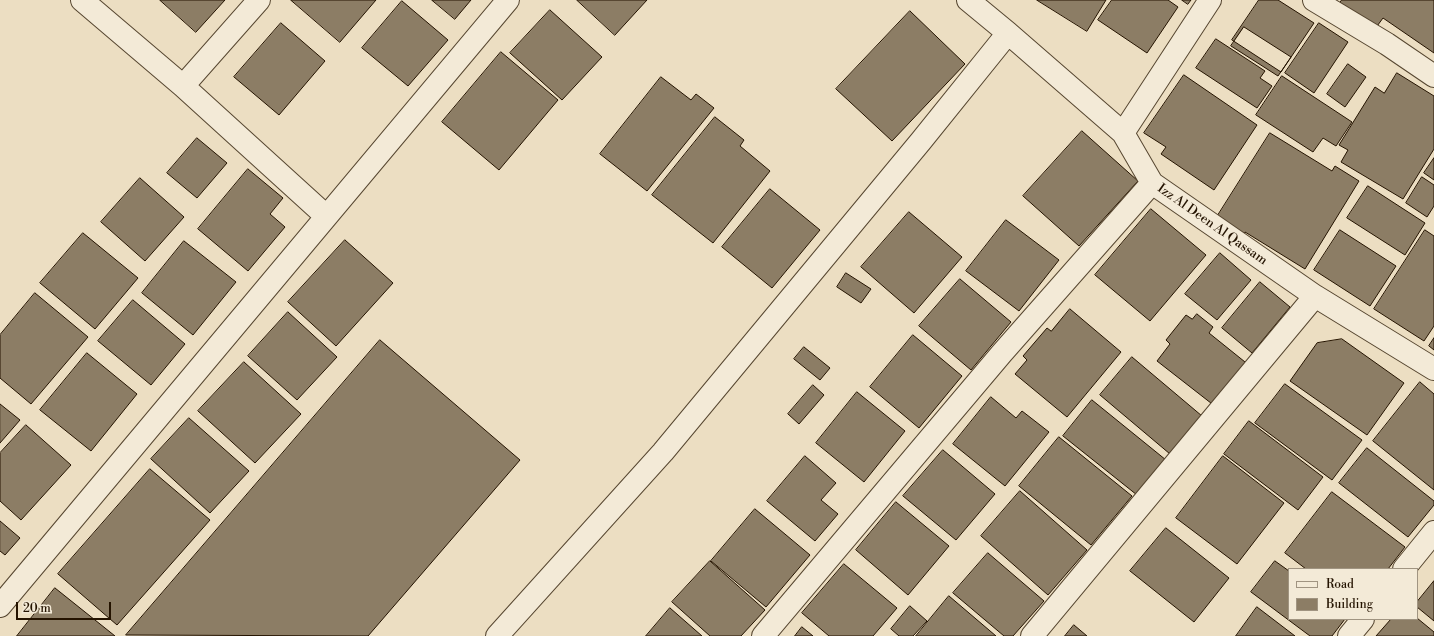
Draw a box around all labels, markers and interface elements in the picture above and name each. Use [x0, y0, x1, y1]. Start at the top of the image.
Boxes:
street label: Izz Al Deen Al Qassam [1154, 181, 1270, 269]
legend [1288, 568, 1418, 620]
text: Road [1326, 577, 1354, 592]
scale bar [18, 594, 113, 620]
text: Building [1326, 597, 1373, 612]
text: 20 m [23, 601, 51, 616]

